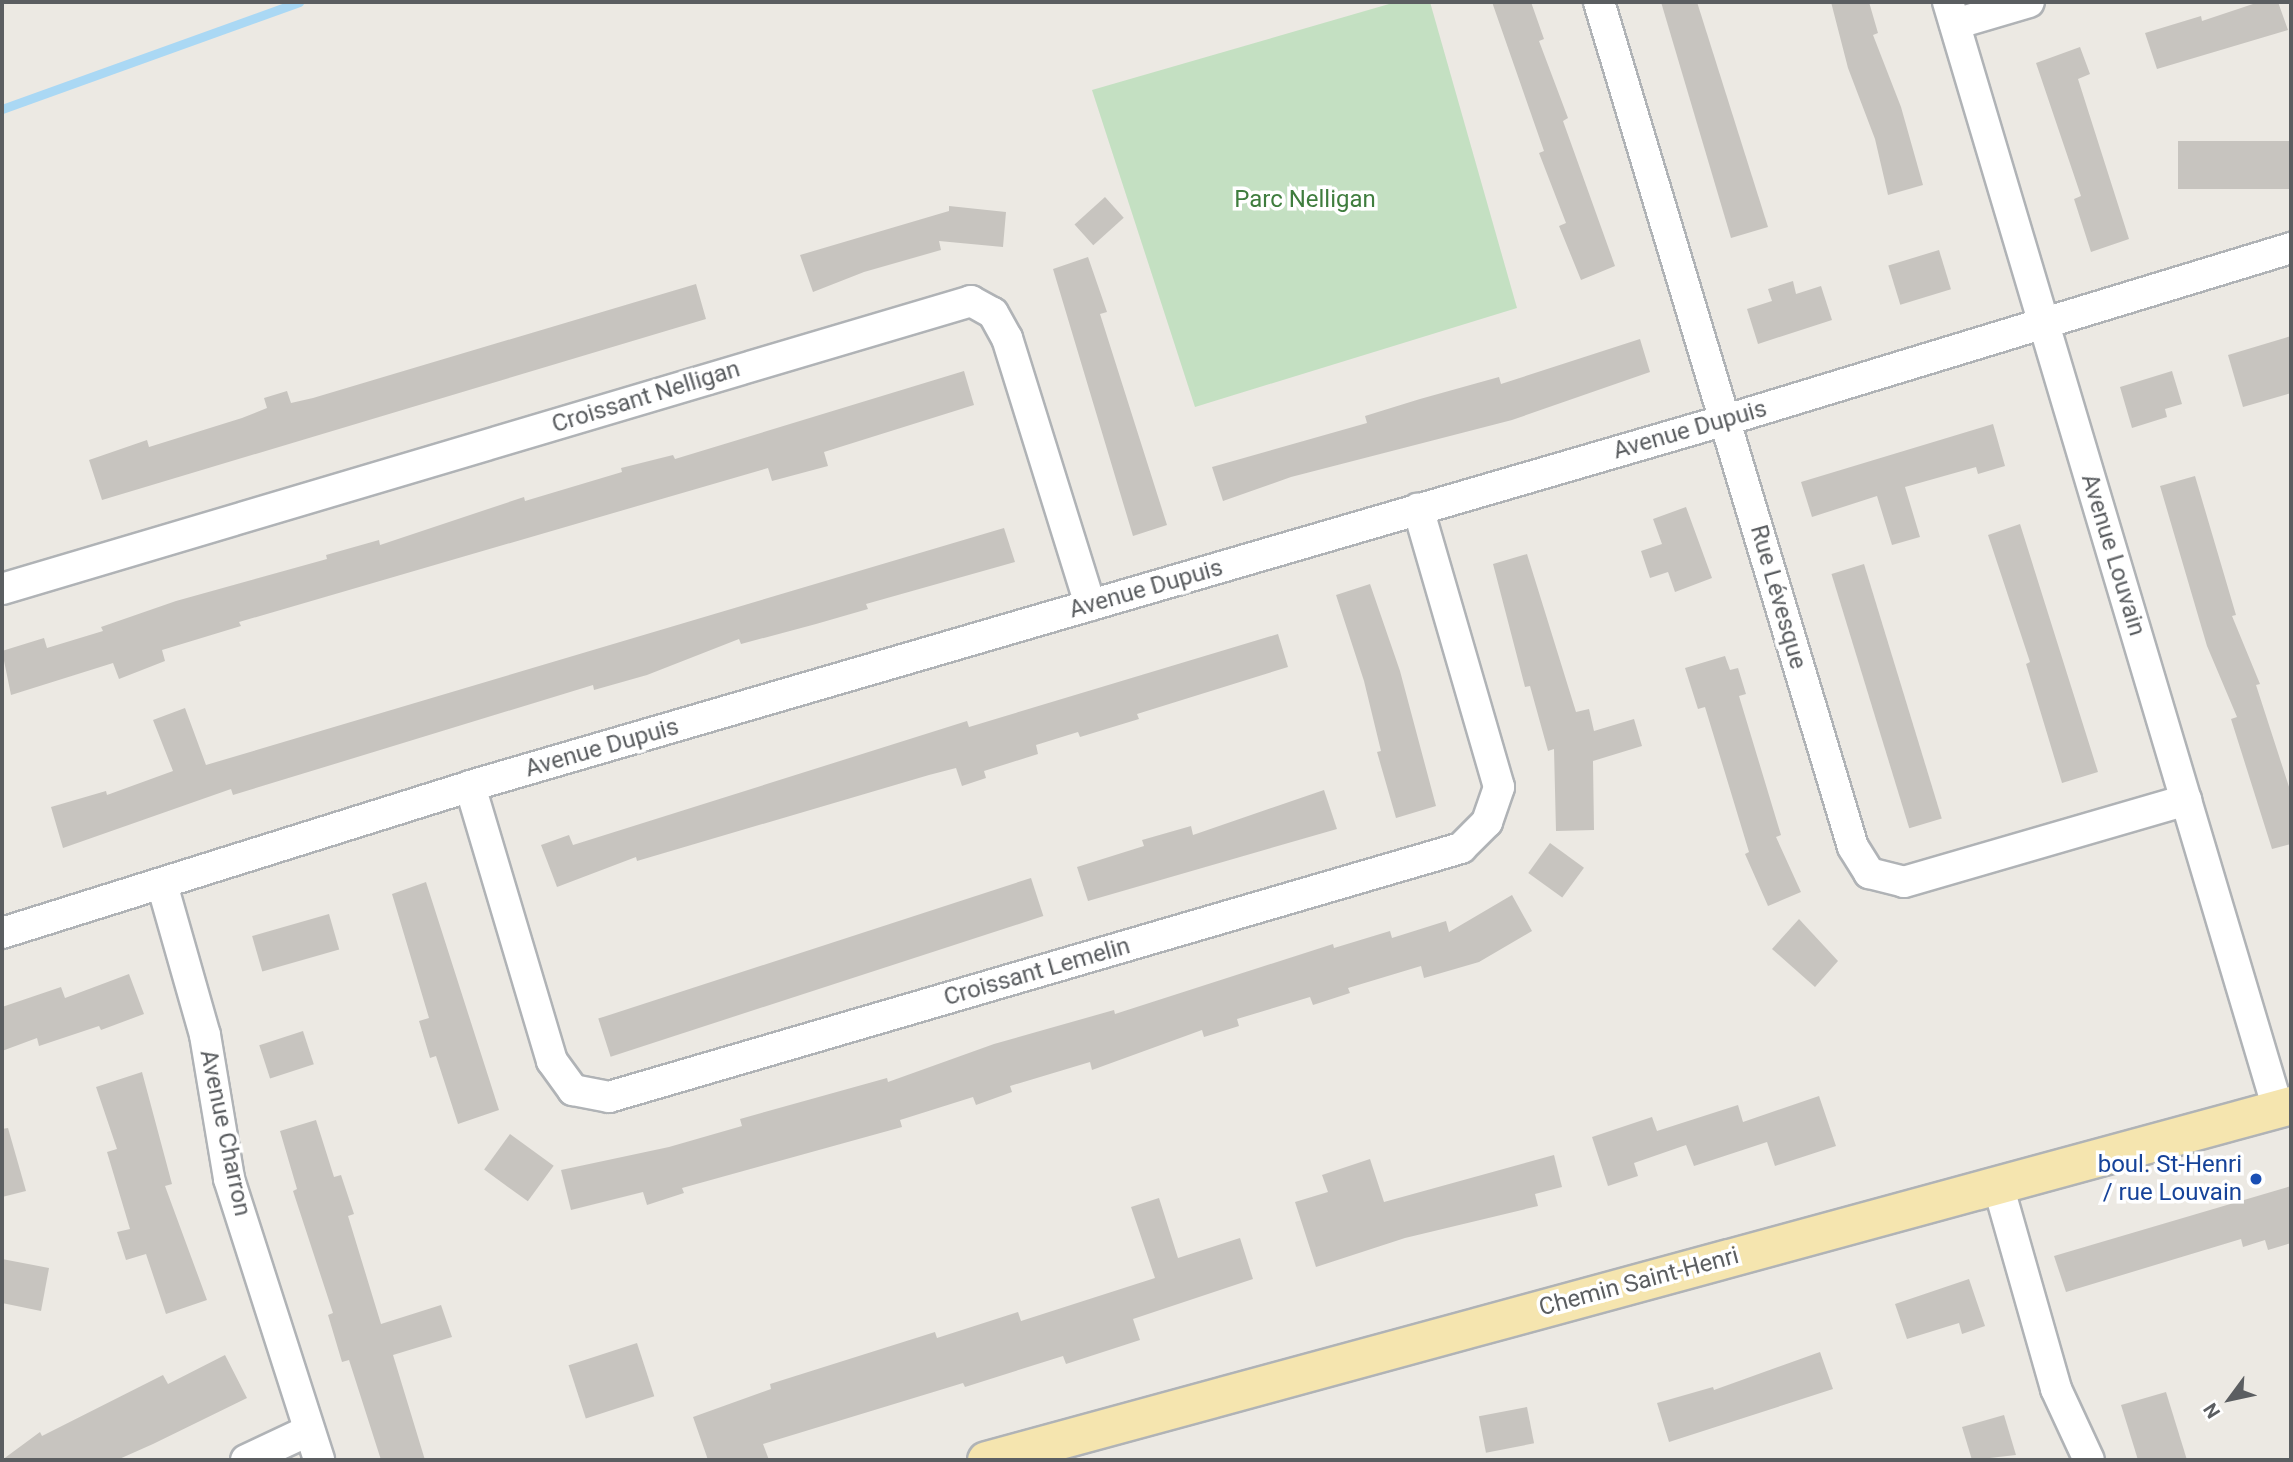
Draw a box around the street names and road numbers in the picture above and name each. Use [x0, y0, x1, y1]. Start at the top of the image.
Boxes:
street label: Croissant Nelligan [549, 355, 743, 439]
street label: Avenue Dupuis [1610, 394, 1770, 466]
street label: Avenue Louvain [2075, 471, 2151, 639]
street label: Rue Lévesque [1744, 522, 1812, 672]
street label: Avenue Dupuis [1066, 553, 1226, 625]
street label: Avenue Dupuis [522, 712, 682, 784]
street label: Croissant Lemelin [941, 932, 1133, 1012]
street label: Avenue Charron [193, 1047, 257, 1219]
street label: Chemin Saint-Henri [1536, 1241, 1742, 1323]

